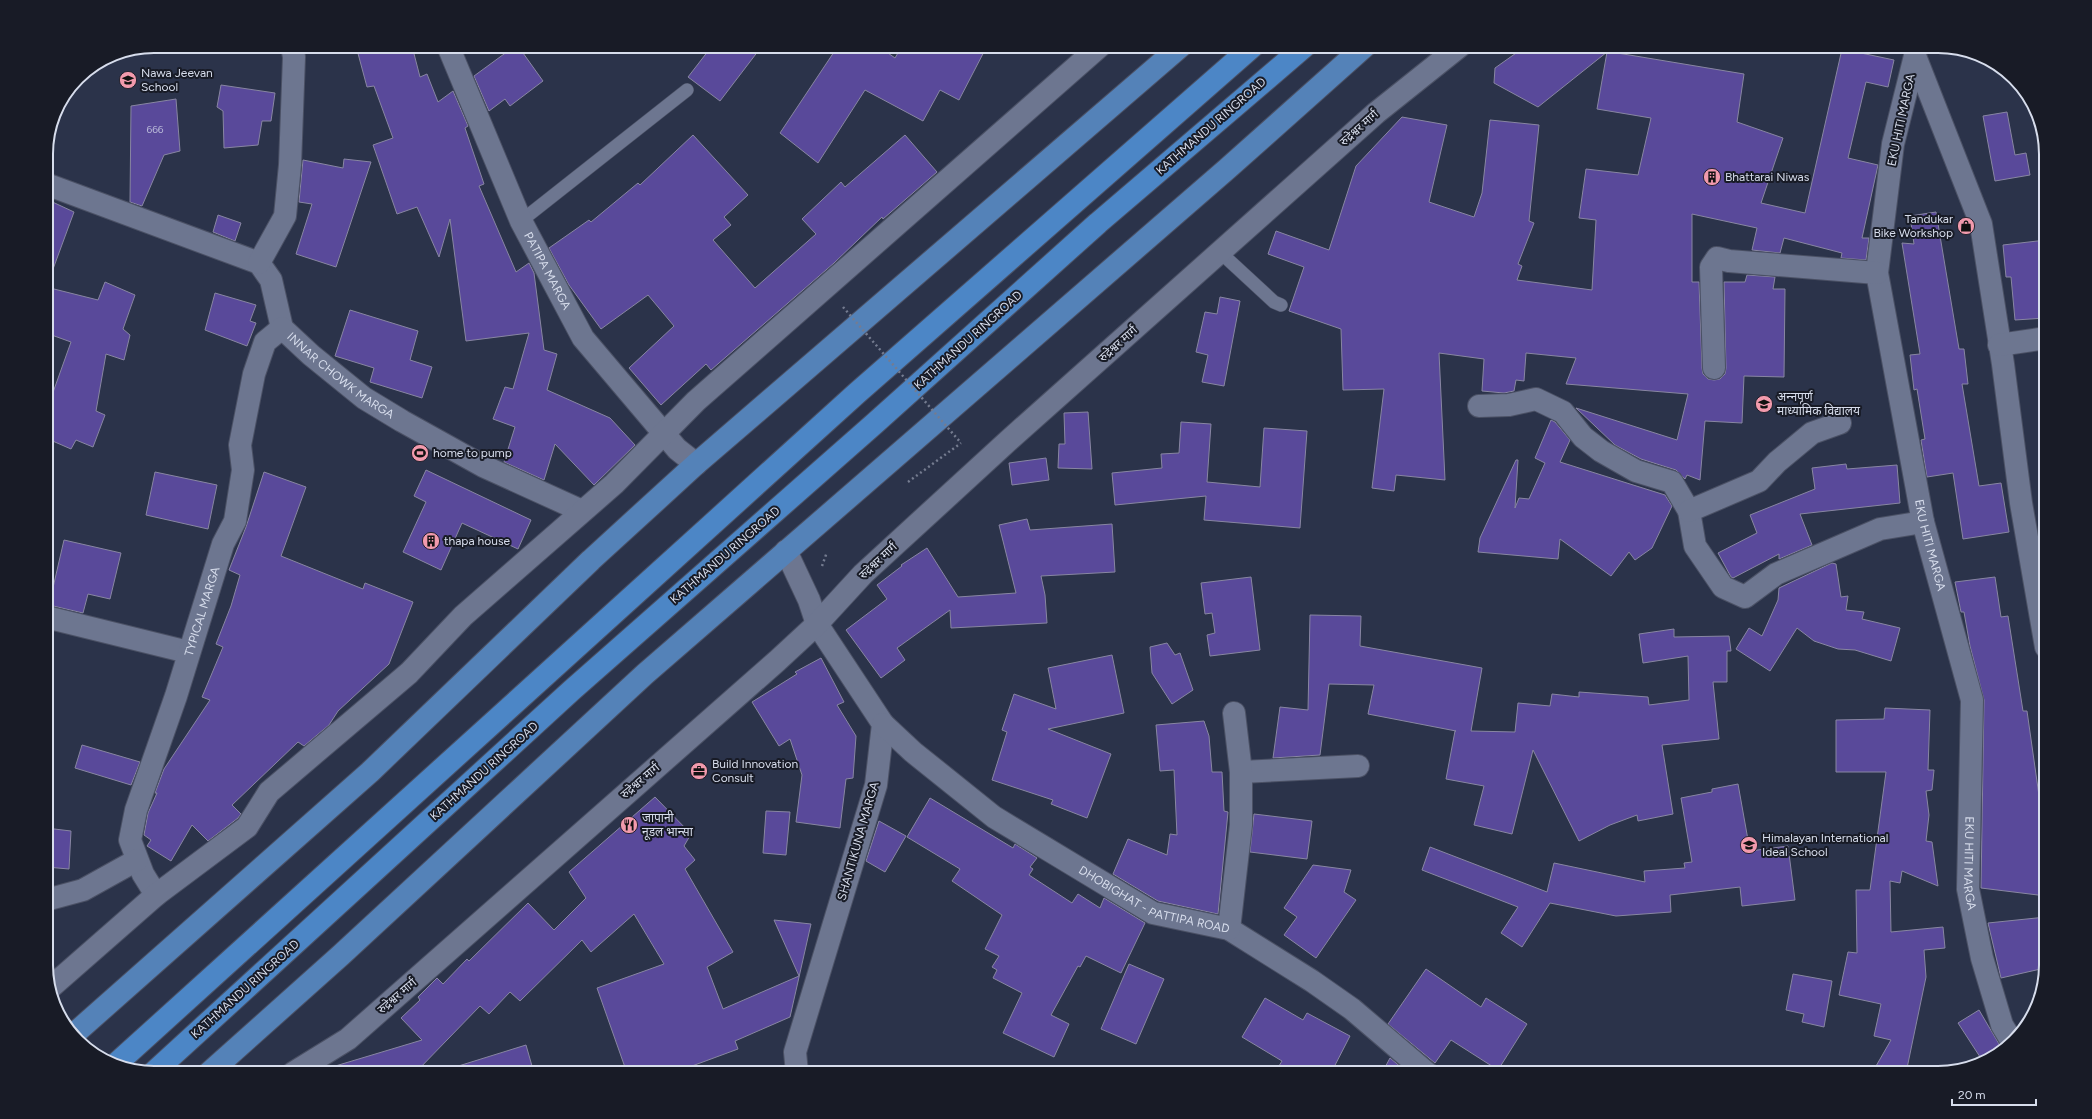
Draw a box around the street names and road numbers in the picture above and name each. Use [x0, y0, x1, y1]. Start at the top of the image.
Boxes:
street label: EKU HITI MARGA [1884, 73, 1918, 167]
street label: KATHMANDU RINGROAD [1153, 75, 1269, 177]
street label: रुद्रेश्वर मार्ग [1336, 106, 1382, 149]
street label: PATIPA MARGA [521, 230, 574, 312]
street label: KATHMANDU RINGROAD [911, 288, 1025, 392]
street label: रुद्रेश्वर मार्ग [1095, 322, 1141, 365]
street label: INNAR CHOWK MARGA [284, 329, 397, 422]
street label: EKU HITI MARGA [1912, 498, 1949, 592]
street label: KATHMANDU RINGROAD [667, 504, 783, 606]
street label: रुद्रेश्वर मार्ग [855, 539, 901, 582]
street label: TYPICAL MARGA [182, 565, 223, 658]
street label: KATHMANDU RINGROAD [427, 719, 541, 823]
street label: रुद्रेश्वर मार्ग [617, 759, 663, 802]
street label: SHANTIKUNA MARGA [834, 780, 882, 902]
street label: EKU HITI MARGA [1960, 816, 1979, 911]
street label: DHOBIGHAT - PATTIPA ROAD [1076, 863, 1231, 936]
street label: KATHMANDU RINGROAD [188, 937, 302, 1041]
street label: रुद्रेश्वर मार्ग [374, 974, 420, 1017]

